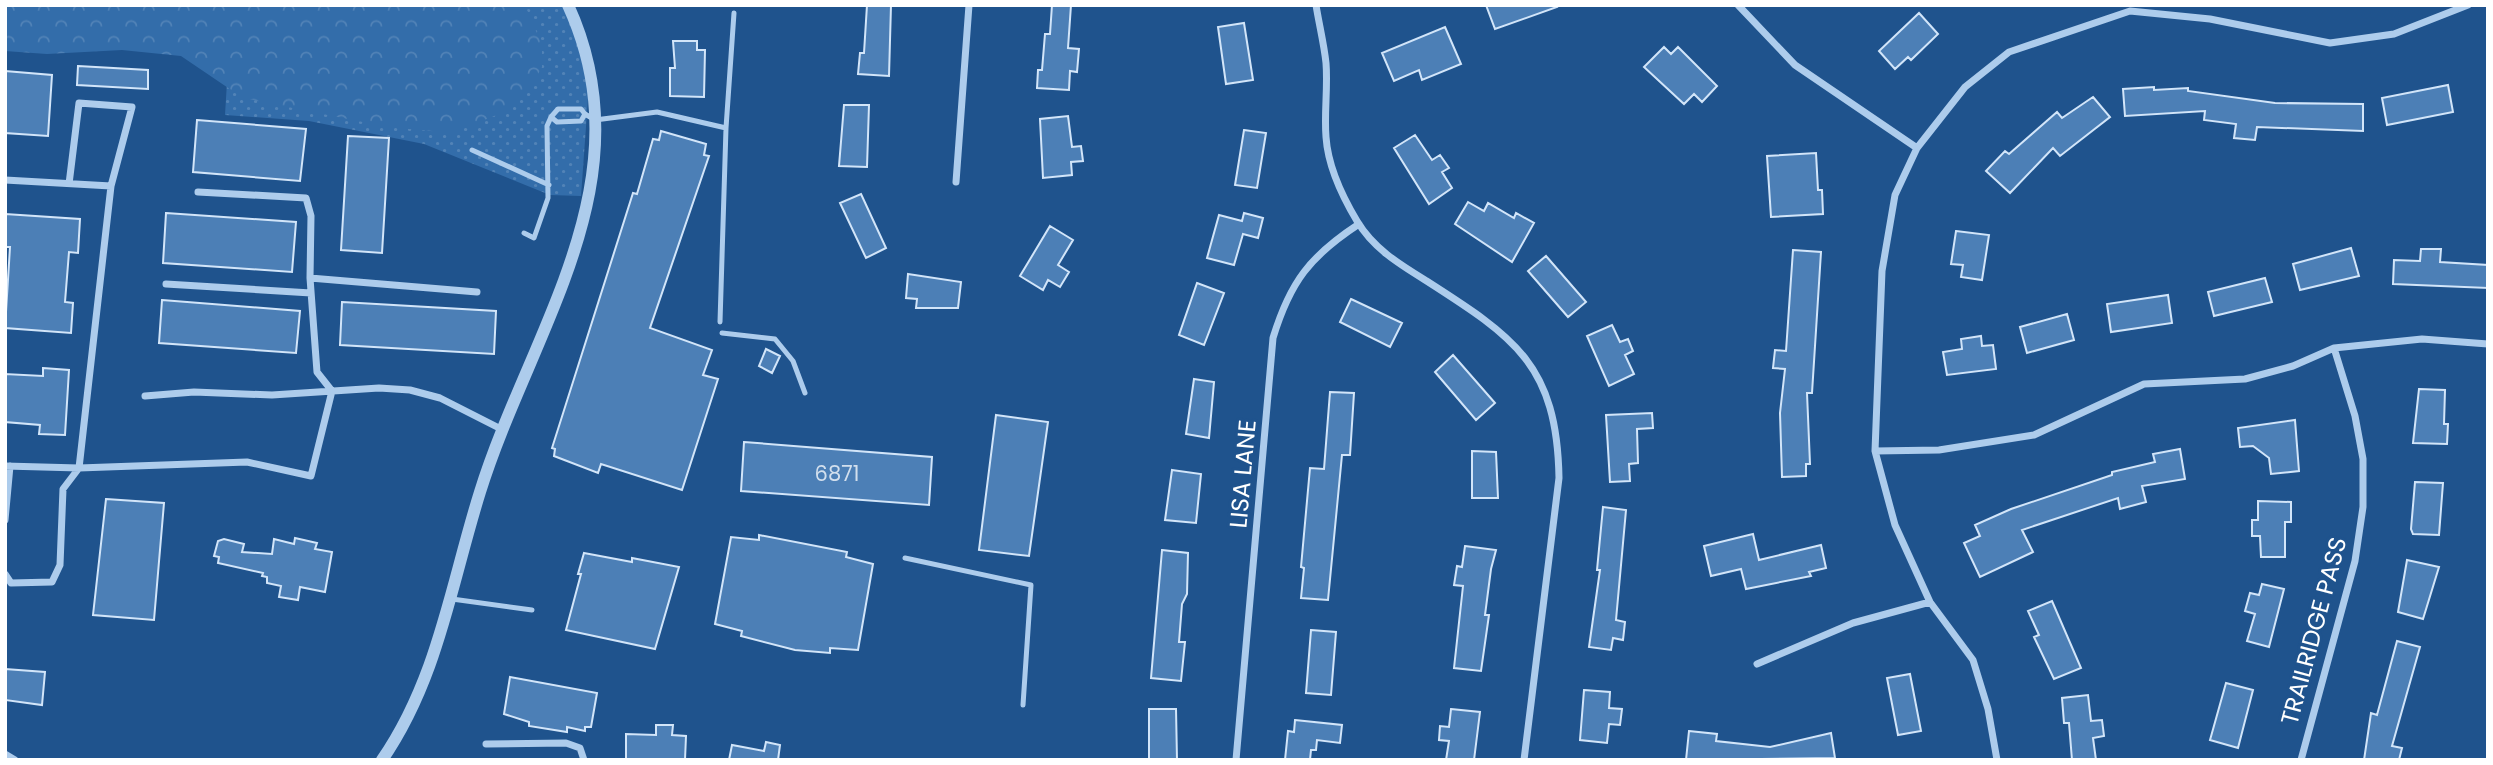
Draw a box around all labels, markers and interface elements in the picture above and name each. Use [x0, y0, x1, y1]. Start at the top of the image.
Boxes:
street label: LISA LANE [1221, 418, 1264, 530]
house number: 6871 [815, 459, 859, 488]
street label: TRAILRIDGE PASS [2273, 533, 2354, 728]

